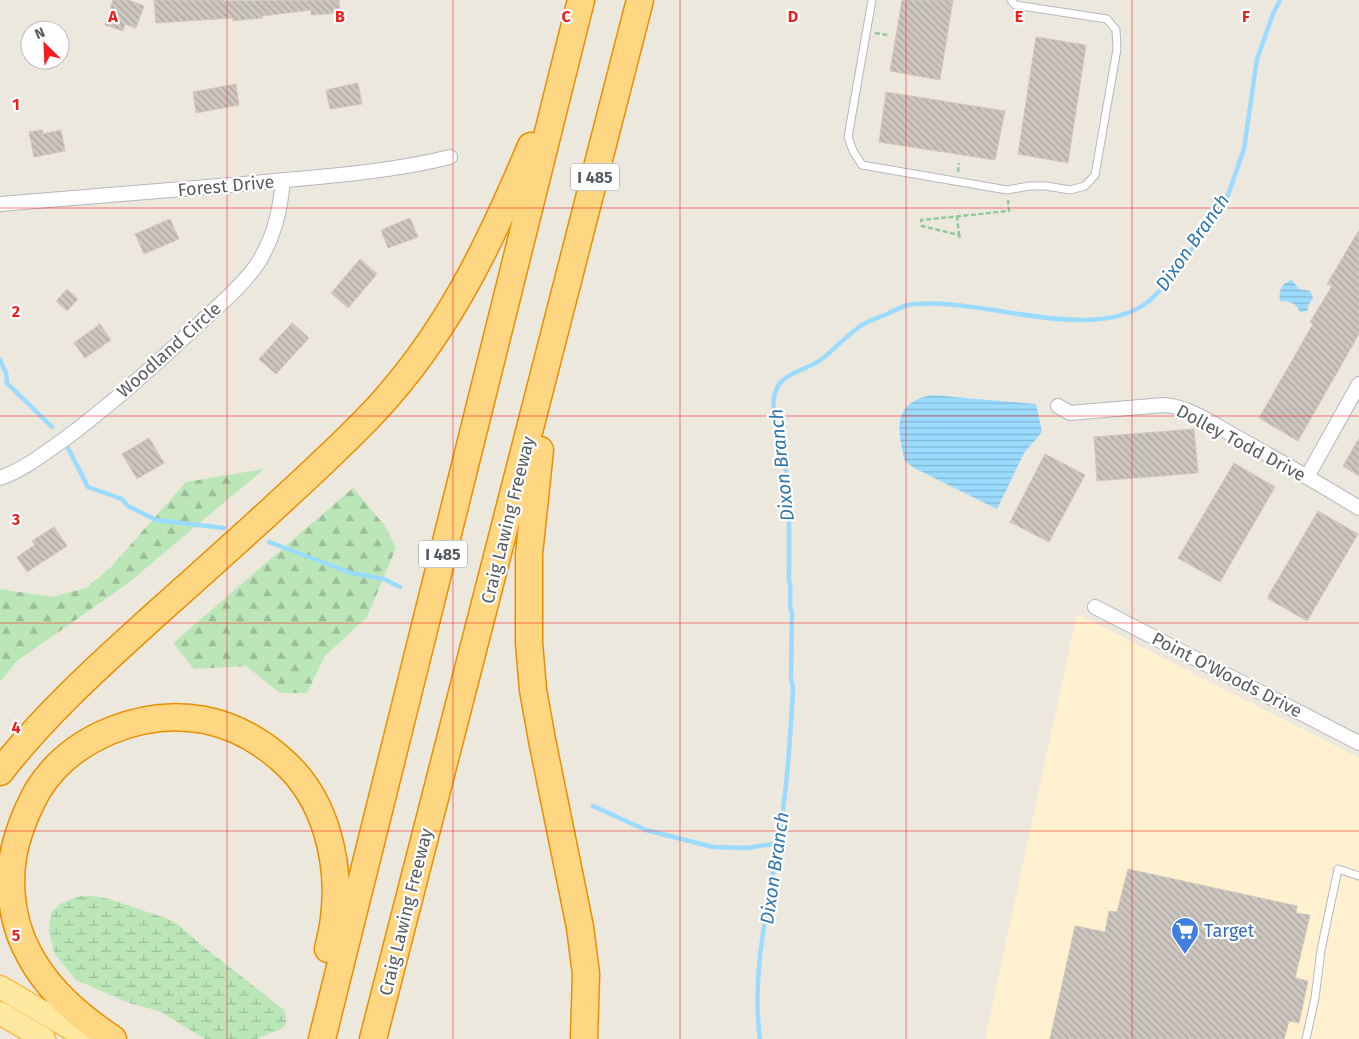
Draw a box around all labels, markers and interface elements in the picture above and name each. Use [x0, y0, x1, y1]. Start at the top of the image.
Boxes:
text: A [107, 7, 118, 26]
text: B [335, 7, 345, 26]
text: C [561, 7, 571, 26]
text: D [788, 7, 798, 26]
text: E [1015, 7, 1023, 26]
text: F [1242, 7, 1250, 26]
north arrow [20, 20, 70, 70]
text: N [32, 24, 48, 43]
text: 1 [12, 95, 20, 114]
road number: I 485 [571, 163, 619, 190]
street label: Forest Drive [177, 171, 275, 201]
water label: Dixon Branch [1151, 189, 1234, 295]
street label: Woodland Circle [112, 297, 226, 403]
text: 2 [12, 302, 20, 321]
street label: Dolley Todd Drive [1173, 400, 1309, 486]
water label: Dixon Branch [764, 407, 799, 522]
street label: Craig Lawing Freeway [477, 434, 539, 606]
text: 3 [11, 510, 20, 529]
road number: I 485 [419, 540, 467, 568]
street label: Point O'Woods Drive [1148, 628, 1306, 722]
text: 4 [11, 718, 21, 737]
water label: Dixon Branch [755, 810, 794, 926]
street label: Craig Lawing Freeway [375, 826, 437, 998]
supermarket icon: Target [1170, 916, 1200, 955]
place label: Target [1204, 920, 1255, 942]
text: 5 [12, 926, 21, 945]

